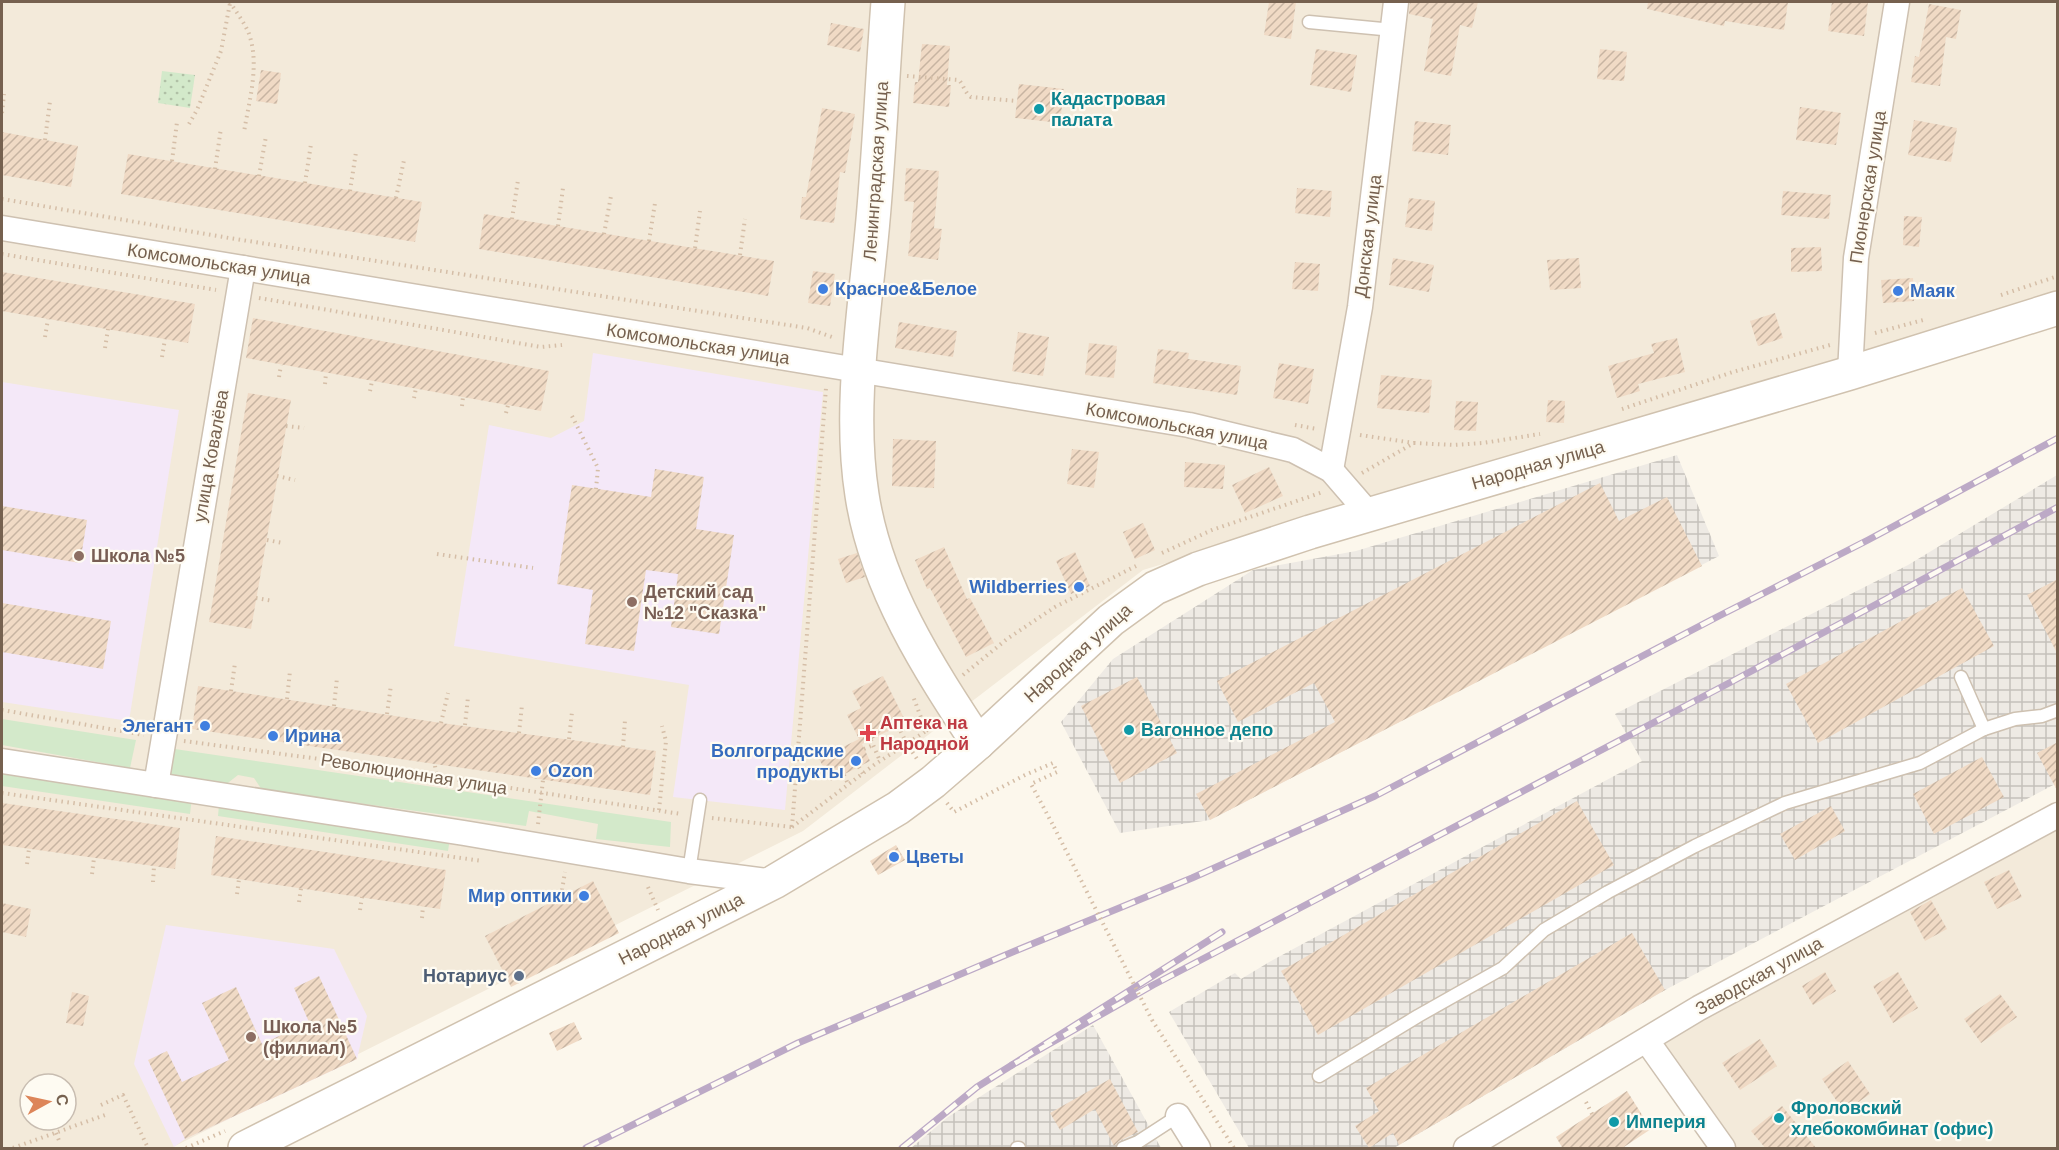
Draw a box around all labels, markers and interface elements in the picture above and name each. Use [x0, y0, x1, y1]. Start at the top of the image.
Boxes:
street label: Ленинградская улица [860, 79, 892, 262]
place label: Кадастровая палата [1051, 89, 1166, 130]
marker: Кадастровая палата [1032, 102, 1046, 116]
street label: Пионерская улица [1846, 108, 1890, 265]
street label: Донская улица [1351, 172, 1386, 299]
street label: Комсомольская улица [126, 240, 313, 289]
place label: Красное&Белое [835, 279, 977, 299]
place label: Маяк [1910, 281, 1956, 301]
marker: Красное&Белое [816, 282, 830, 296]
marker: Маяк [1891, 284, 1905, 298]
street label: Комсомольская улица [605, 320, 792, 369]
street label: улица Ковалёва [189, 387, 233, 524]
street label: Комсомольская улица [1084, 398, 1271, 454]
street label: Народная улица [1469, 436, 1608, 494]
place label: Школа №5 [91, 546, 185, 566]
marker: Школа №5 [72, 549, 86, 563]
place label: Wildberries [969, 577, 1067, 597]
marker: Wildberries [1072, 580, 1086, 594]
place label: Детский сад №12 "Сказка" [644, 582, 766, 623]
marker: Детский сад №12 "Сказка" [625, 595, 639, 609]
street label: Народная улица [1020, 599, 1136, 706]
place label: Аптека на Народной [880, 713, 969, 754]
place label: Элегант [122, 716, 193, 736]
marker: Элегант [198, 719, 212, 733]
place label: Вагонное депо [1141, 720, 1273, 740]
marker: Вагонное депо [1122, 723, 1136, 737]
place label: Ирина [285, 726, 342, 746]
marker: Аптека на Народной [861, 726, 875, 740]
marker: Ирина [266, 729, 280, 743]
place label: Волгоградские продукты [711, 741, 844, 782]
street label: Революционная улица [319, 749, 510, 799]
marker: Волгоградские продукты [849, 754, 863, 768]
place label: Ozon [548, 761, 593, 781]
marker: Ozon [529, 764, 543, 778]
place label: Цветы [906, 847, 964, 867]
marker: Цветы [887, 850, 901, 864]
place label: Мир оптики [468, 886, 572, 906]
street label: Народная улица [615, 888, 748, 969]
marker: Мир оптики [577, 889, 591, 903]
street label: Заводская улица [1692, 932, 1827, 1019]
place label: Нотариус [423, 966, 507, 986]
marker: Нотариус [512, 969, 526, 983]
place label: Школа №5 (филиал) [263, 1017, 357, 1058]
marker: Школа №5 (филиал) [244, 1030, 258, 1044]
north arrow [18, 1072, 78, 1132]
text: С [53, 1093, 72, 1107]
place label: Фроловский хлебокомбинат (офис) [1791, 1098, 1993, 1139]
marker: Фроловский хлебокомбинат (офис) [1772, 1111, 1786, 1125]
place label: Империя [1626, 1112, 1706, 1132]
marker: Империя [1607, 1115, 1621, 1129]

